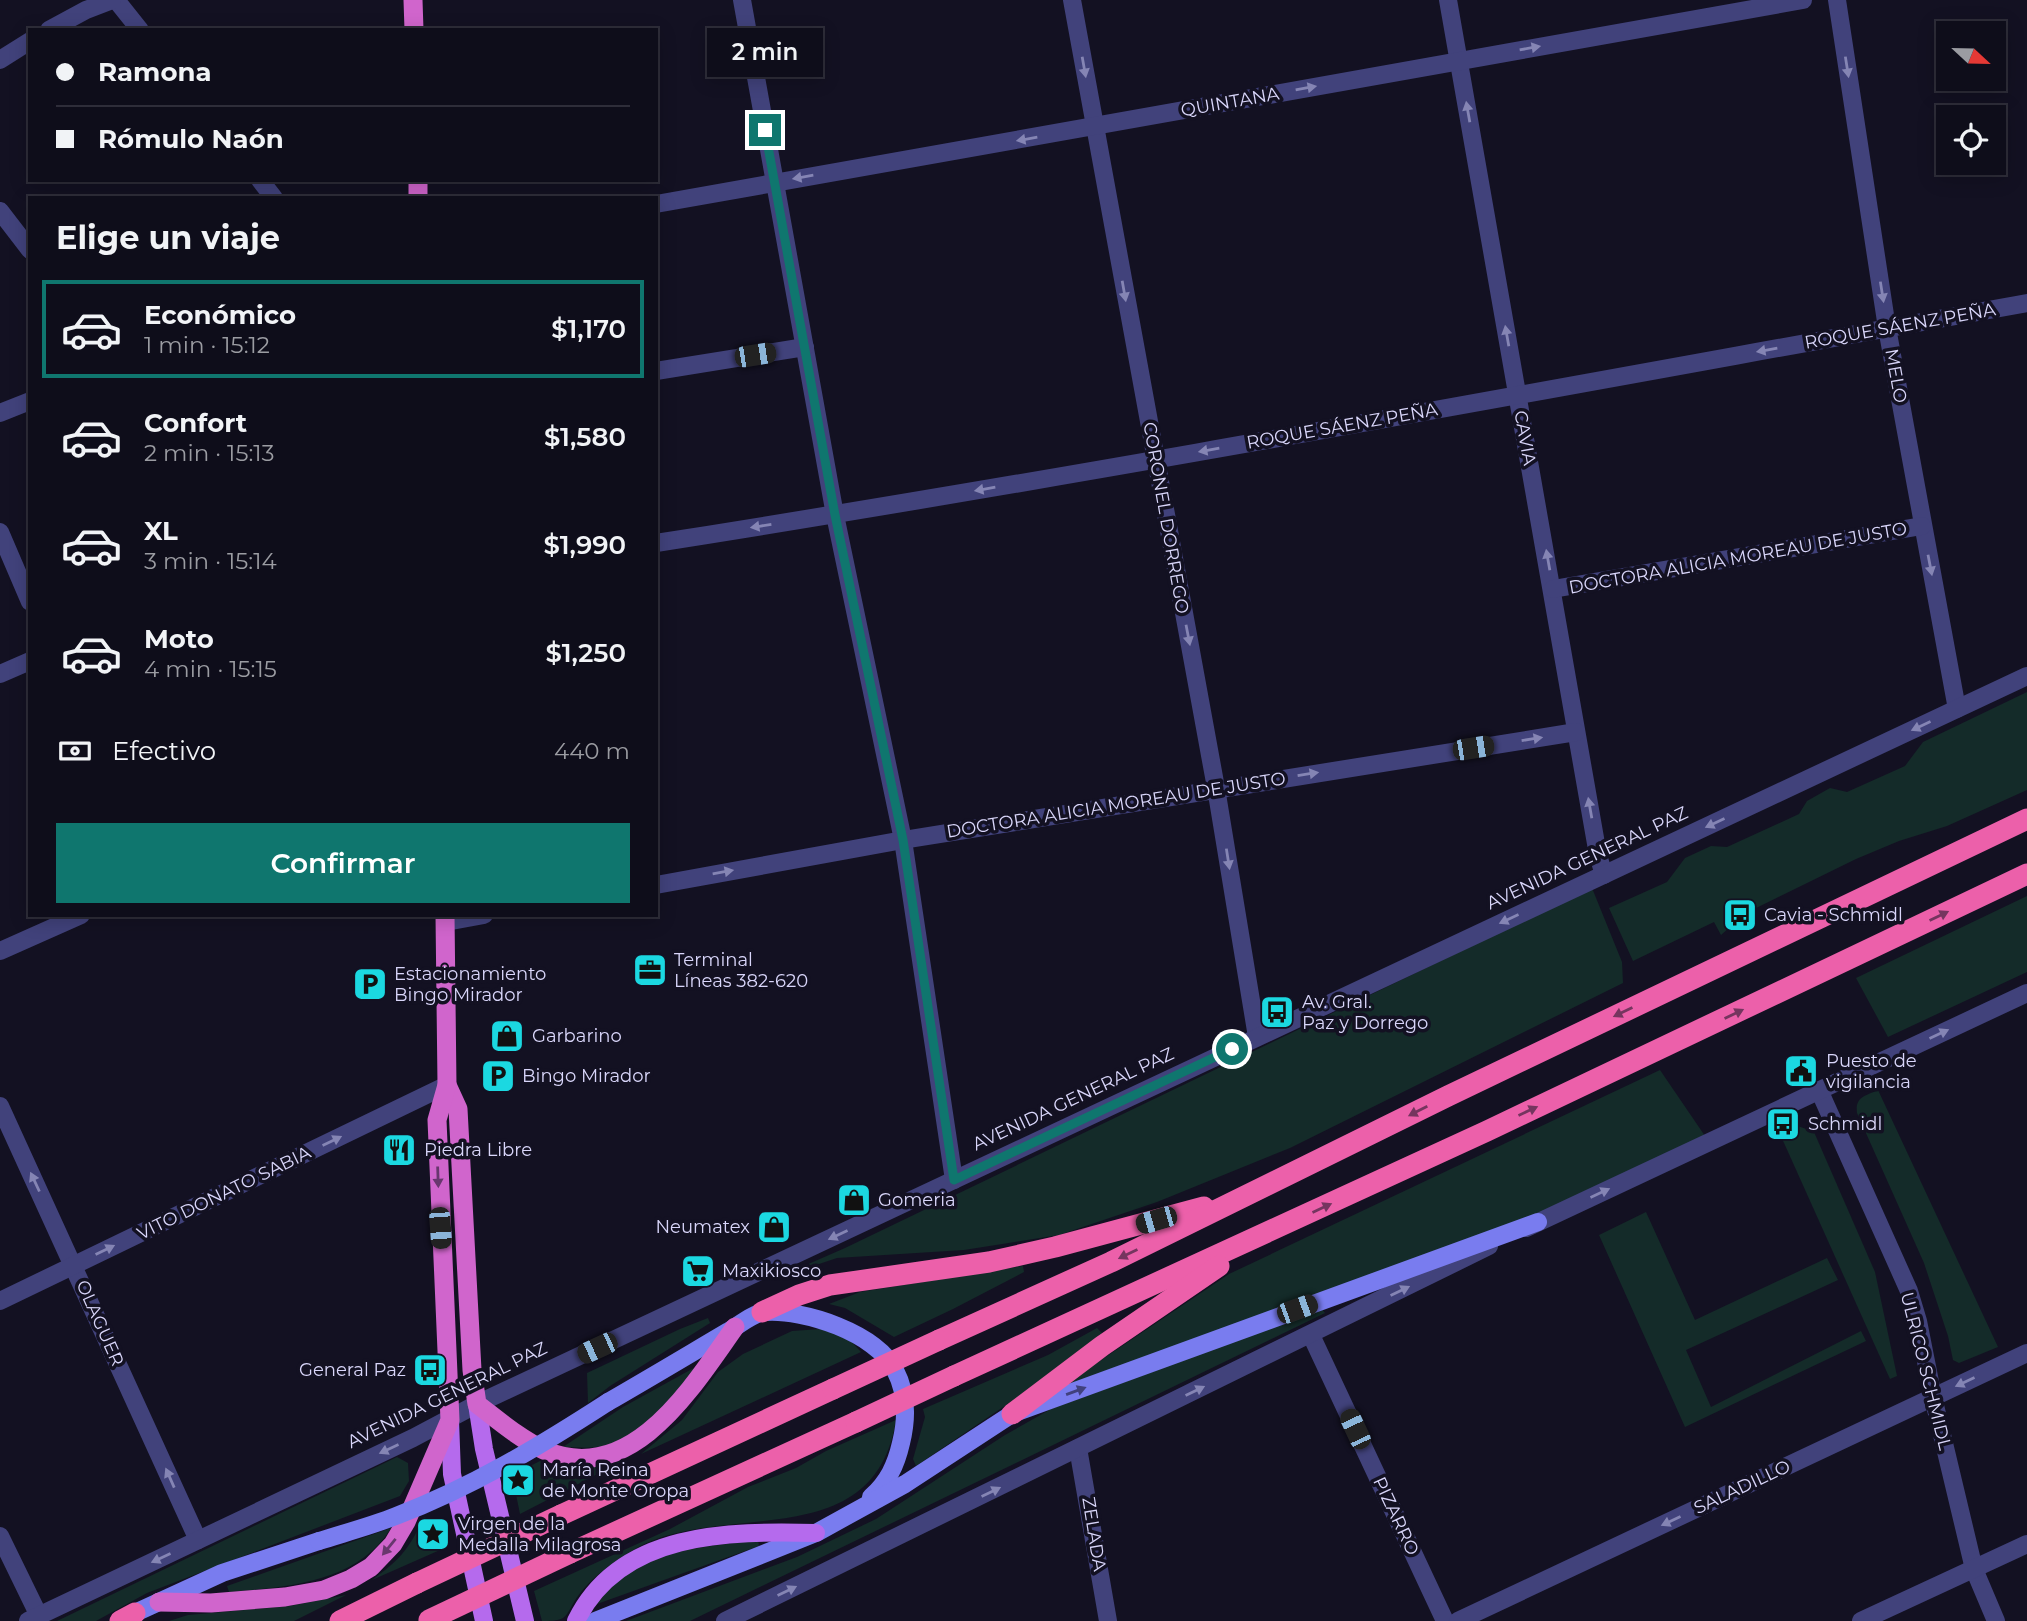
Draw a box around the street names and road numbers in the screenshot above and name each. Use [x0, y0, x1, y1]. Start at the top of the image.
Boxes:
street label: QUINTANA [1179, 83, 1281, 121]
street label: ROQUE SÁENZ PEÑA [1803, 298, 1997, 354]
street label: MELO [1880, 347, 1912, 405]
street label: ROQUE SÁENZ PEÑA [1245, 398, 1439, 454]
street label: CAVIA [1509, 409, 1541, 467]
street label: CORONEL DORREGO [1138, 420, 1194, 616]
street label: DOCTORA ALICIA MOREAU DE JUSTO [1567, 517, 1909, 599]
street label: DOCTORA ALICIA MOREAU DE JUSTO [945, 767, 1287, 843]
street label: AVENIDA GENERAL PAZ [1483, 802, 1691, 914]
street label: AVENIDA GENERAL PAZ [969, 1043, 1177, 1155]
street label: VITO DONATO SABIA [134, 1141, 314, 1245]
street label: OLAGUER [71, 1277, 129, 1369]
street label: ULRICO SCHMIDL [1896, 1290, 1956, 1453]
street label: AVENIDA GENERAL PAZ [343, 1337, 551, 1453]
street label: SALADILLO [1690, 1455, 1794, 1519]
street label: PIZARRO [1368, 1473, 1424, 1559]
street label: ZELADA [1077, 1495, 1111, 1573]

